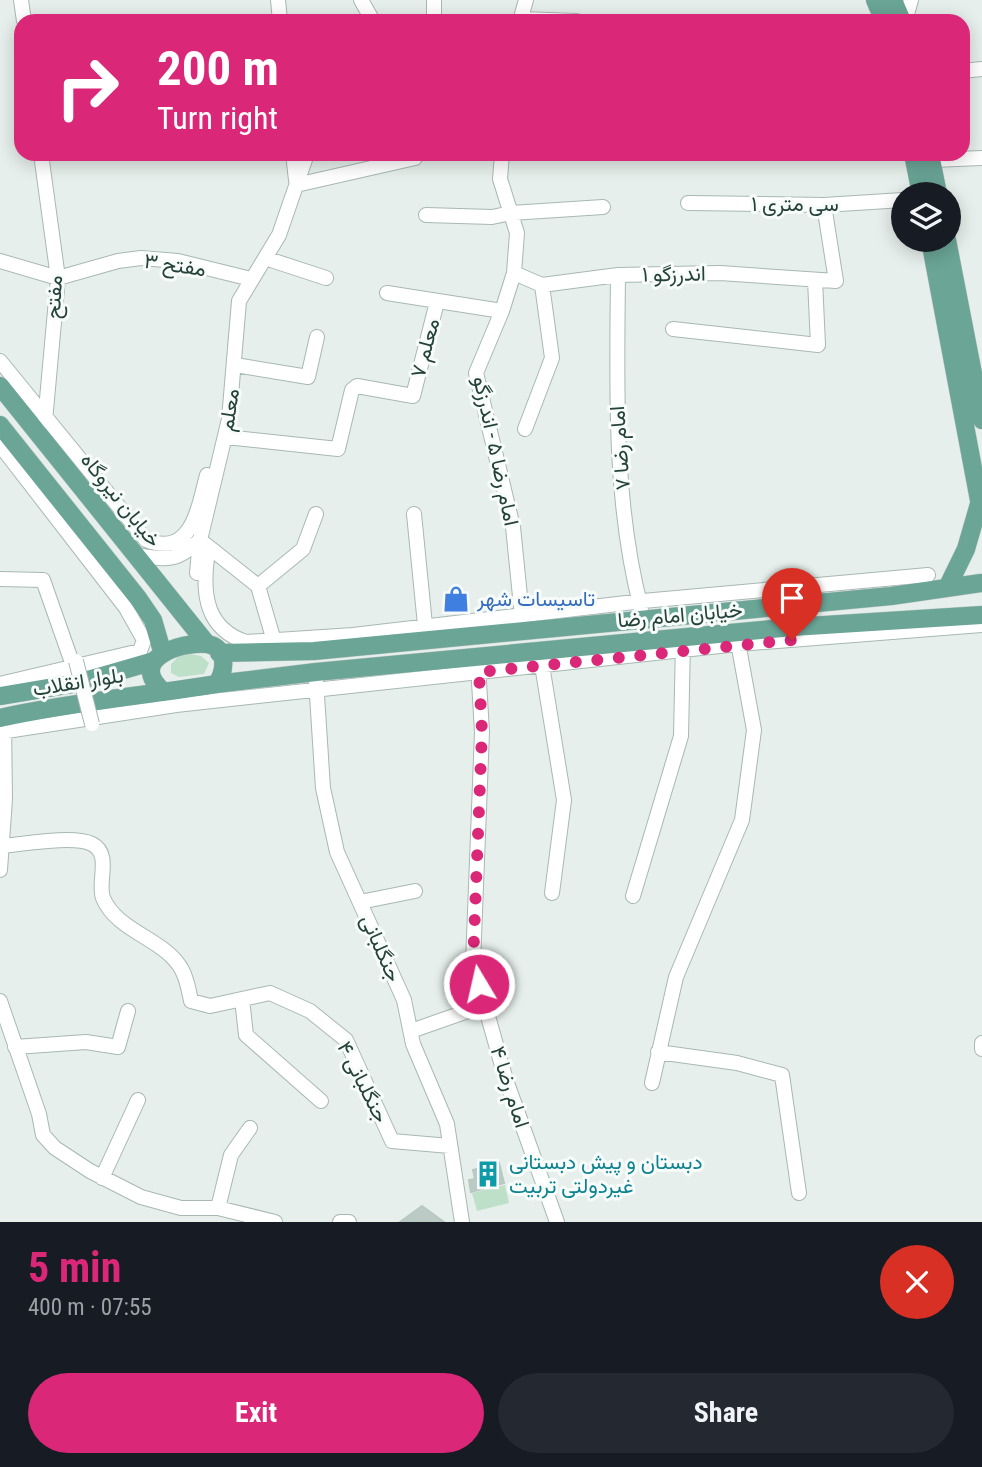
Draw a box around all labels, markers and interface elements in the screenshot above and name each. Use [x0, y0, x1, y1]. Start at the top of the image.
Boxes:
text: 200 m [157, 40, 279, 97]
icon: right [42, 42, 133, 133]
text: Turn right [157, 99, 278, 137]
map controls [891, 182, 961, 252]
button: layers [891, 182, 961, 252]
street label: سی متری ۱ [751, 192, 839, 217]
street label: مفتح ۳ [142, 249, 208, 283]
street label: اندرزگو ۱ [642, 261, 706, 288]
street label: مفتح [41, 275, 69, 320]
street label: معلم ۷ [406, 316, 446, 381]
street label: امام رضا ۵ - اندرزگو [466, 374, 524, 528]
street label: معلم [214, 387, 246, 433]
street label: امام رضا ۷ [605, 405, 637, 491]
street label: خیابان نیروگاه [75, 448, 166, 552]
pin [762, 568, 822, 640]
icon: arrive [773, 579, 811, 617]
shop icon: تاسیسات شهر [441, 584, 471, 614]
place label: تاسیسات شهر [476, 587, 595, 612]
street label: خیابان امام رضا [616, 598, 744, 634]
street label: بلوار انقلاب [31, 663, 125, 702]
street label: جنگلبانی [356, 911, 406, 985]
position arrow [442, 947, 516, 1021]
street label: جنگلبانی ۴ [332, 1037, 394, 1127]
street label: امام رضا ۴ [484, 1043, 534, 1131]
place label: دبستان و پیش دبستانی غیردولتی تربیت [509, 1150, 702, 1199]
building icon: دبستان و پیش دبستانی غیردولتی تربیت [473, 1159, 503, 1189]
text: 5 min [28, 1243, 121, 1292]
button: close [880, 1245, 954, 1319]
text: 400 m · 07:55 [28, 1294, 152, 1321]
button: Exit [28, 1373, 484, 1453]
button: Share [498, 1373, 954, 1453]

